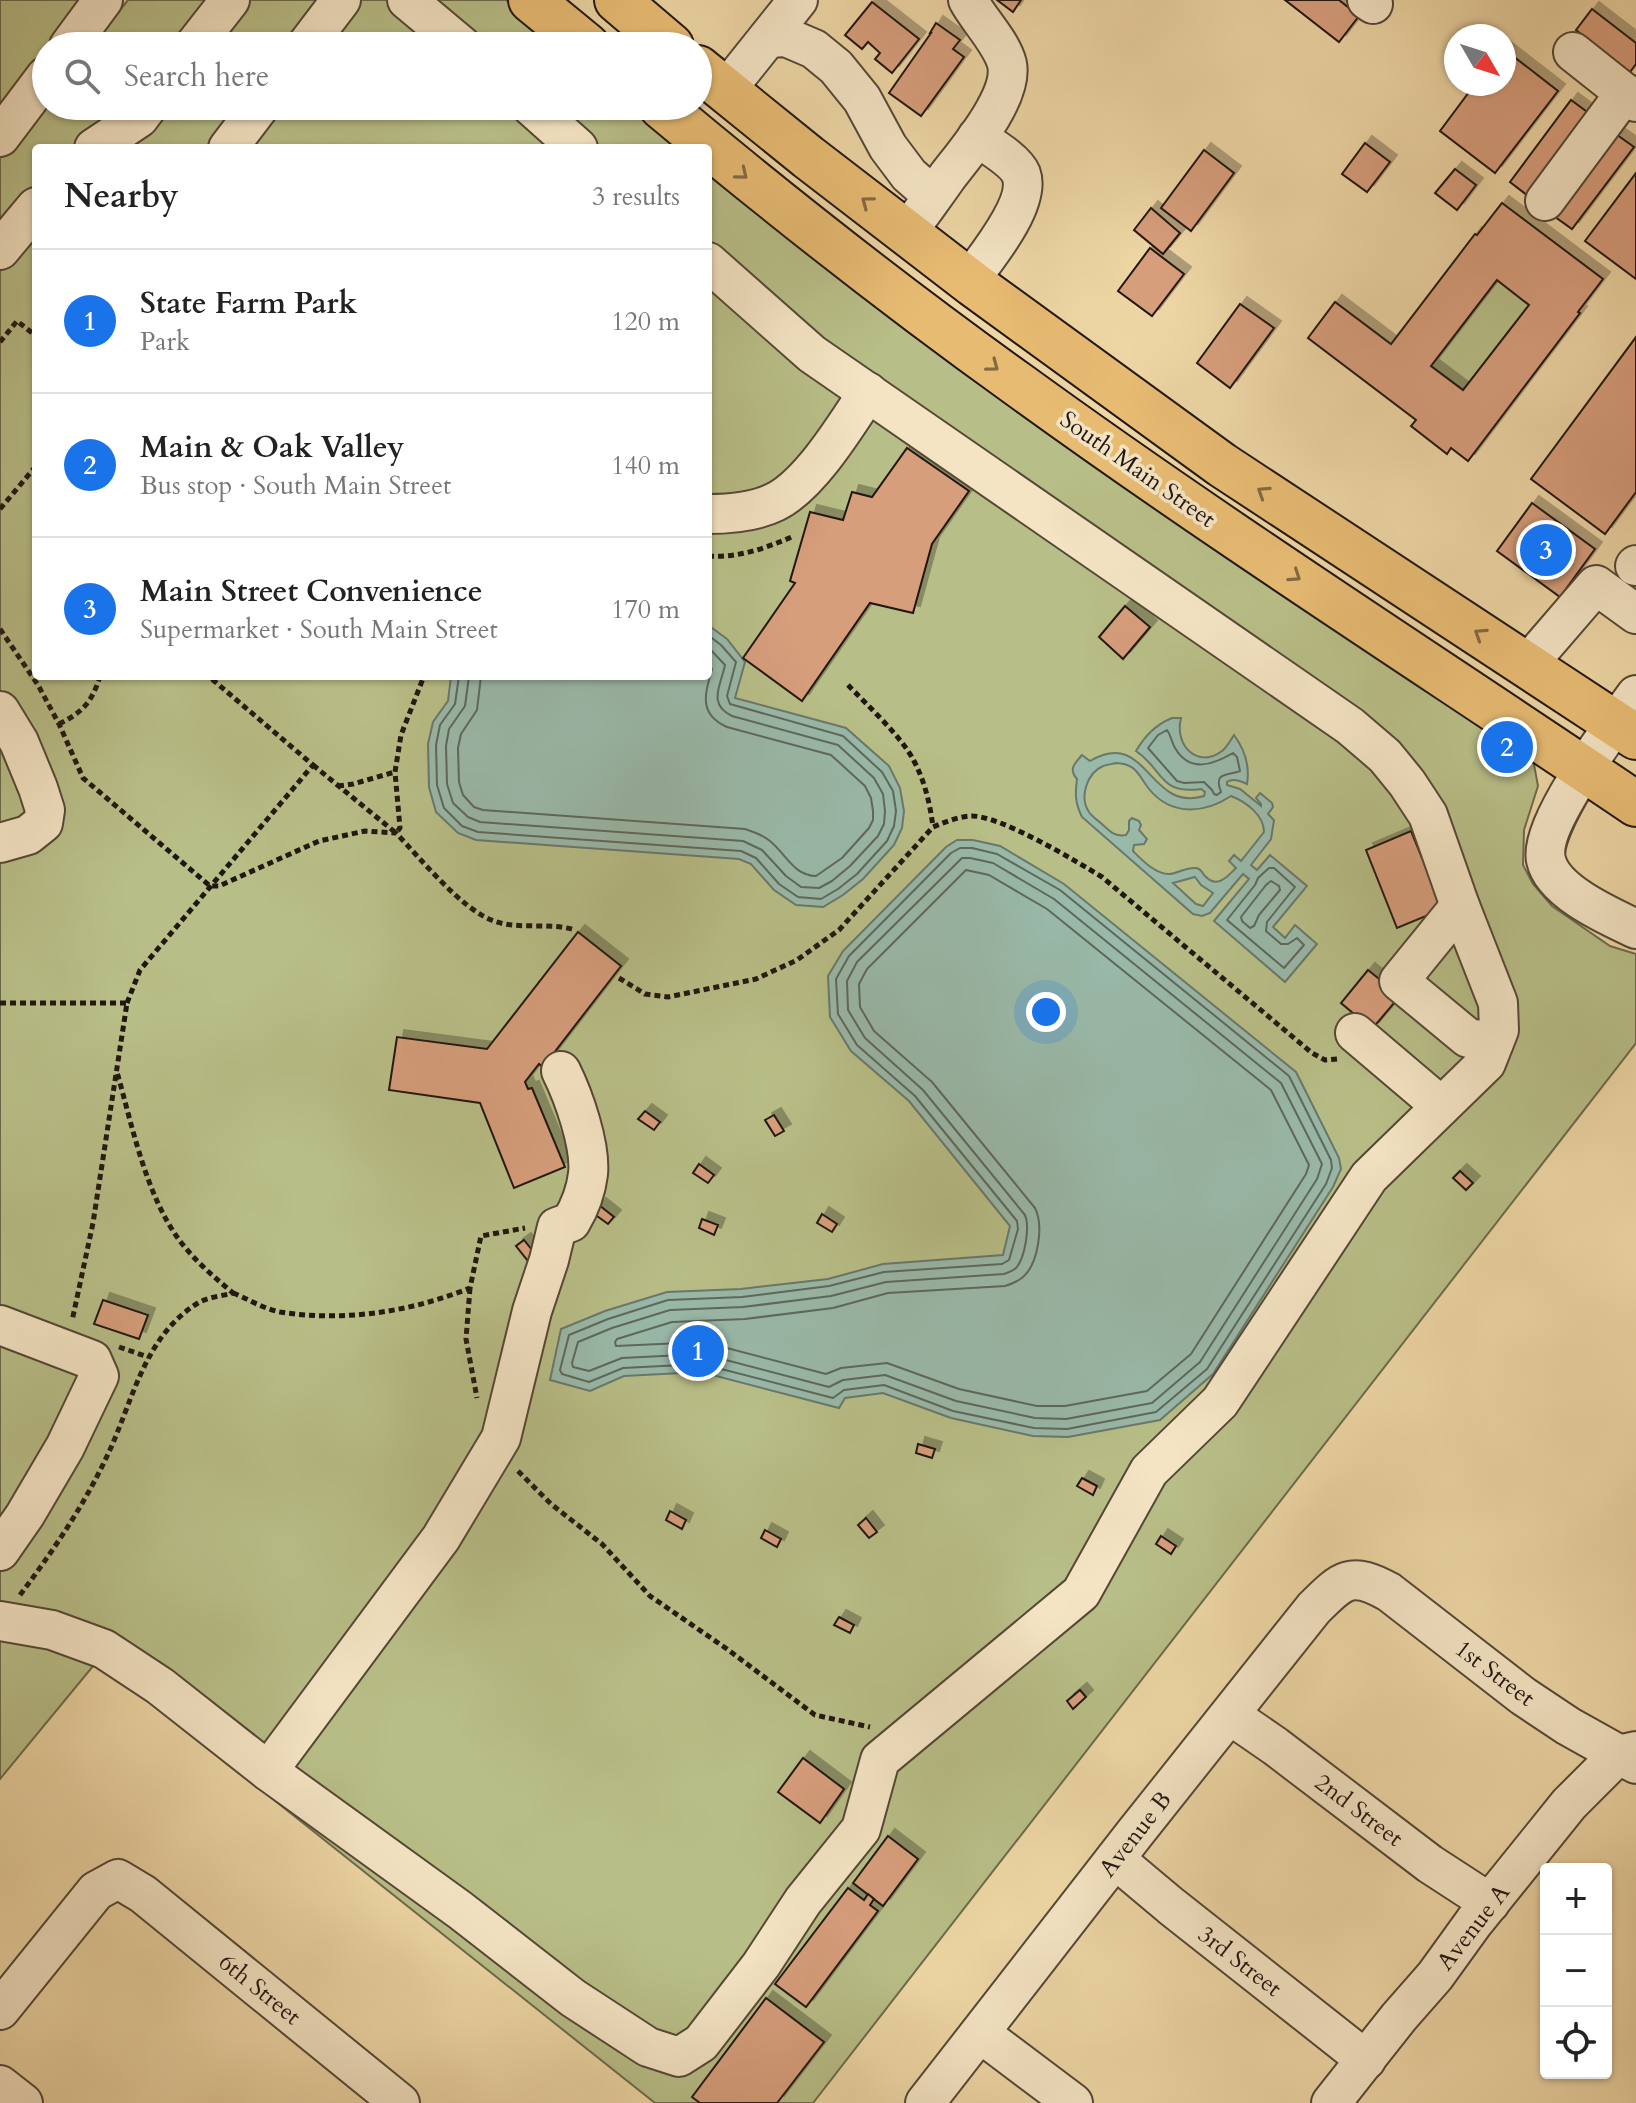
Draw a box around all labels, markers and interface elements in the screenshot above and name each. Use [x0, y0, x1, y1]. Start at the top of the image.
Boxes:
north arrow [1444, 24, 1516, 96]
search box [32, 32, 712, 120]
icon: search [60, 54, 104, 98]
text: Search here [124, 56, 269, 97]
one-way arrow [733, 164, 747, 179]
text: Nearby [64, 173, 179, 219]
text: 3 results [592, 179, 680, 214]
one-way arrow [861, 198, 876, 212]
text: State Farm Park [140, 283, 357, 324]
text: 1 [83, 304, 97, 339]
text: 120 m [611, 304, 680, 339]
text: Park [140, 324, 190, 359]
one-way arrow [984, 356, 999, 370]
street label: South Main Street [1053, 403, 1222, 536]
text: Main & Oak Valley [140, 427, 404, 468]
text: 2 [83, 448, 97, 483]
text: 140 m [611, 448, 680, 483]
text: Bus stop · South Main Street [140, 468, 451, 503]
one-way arrow [1257, 486, 1272, 501]
pin: 3 [1520, 520, 1572, 580]
one-way arrow [1287, 567, 1301, 582]
text: Main Street Convenience [140, 571, 483, 612]
text: 3 [83, 592, 97, 627]
text: 170 m [611, 592, 680, 627]
text: Supermarket · South Main Street [140, 612, 498, 647]
one-way arrow [1475, 629, 1489, 644]
pin: 2 [1481, 717, 1533, 777]
your location [1026, 992, 1066, 1032]
pin: 1 [672, 1321, 724, 1381]
street label: 1st Street [1448, 1633, 1542, 1715]
street label: 2nd Street [1308, 1766, 1410, 1855]
street label: Avenue B [1091, 1785, 1179, 1884]
map controls [1540, 1863, 1612, 2079]
button: + [1540, 1863, 1612, 1935]
street label: Avenue A [1429, 1876, 1518, 1977]
street label: 3rd Street [1191, 1918, 1289, 2005]
button: − [1540, 1935, 1612, 2007]
street label: 6th Street [212, 1946, 308, 2033]
button: locate [1540, 2007, 1612, 2079]

